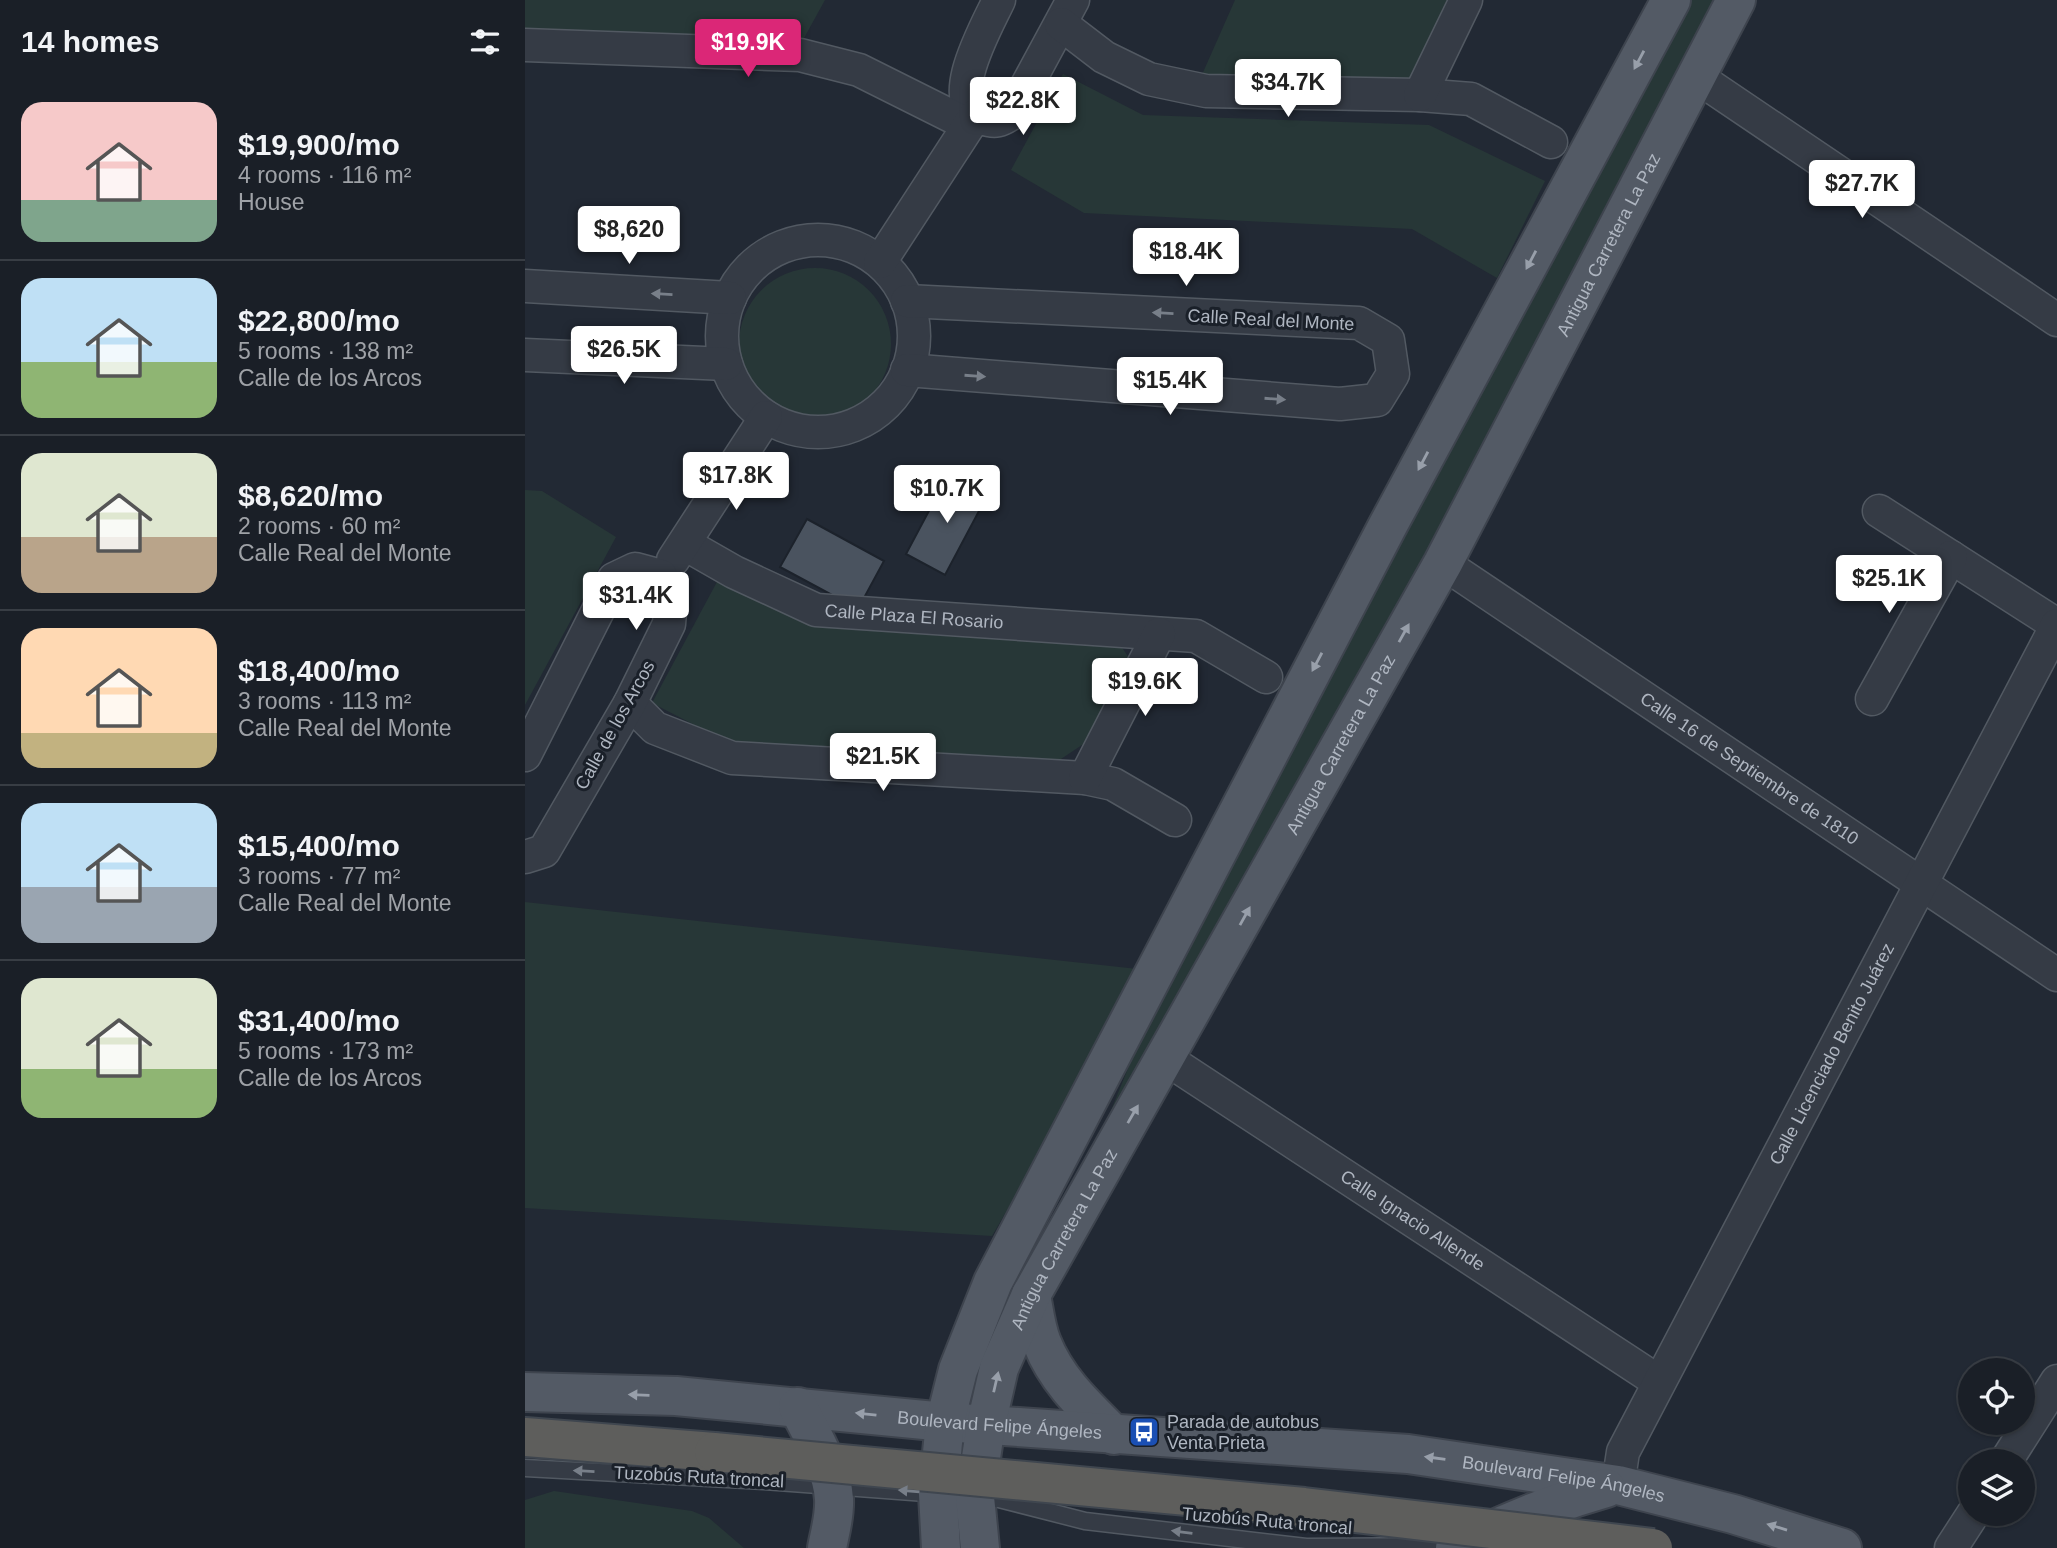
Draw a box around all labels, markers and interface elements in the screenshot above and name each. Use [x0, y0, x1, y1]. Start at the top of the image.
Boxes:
pin: $19.9K [691, 20, 805, 79]
icon: filters [466, 23, 504, 61]
text: 14 homes [21, 25, 159, 58]
text: $19.9K [711, 29, 785, 55]
one-way arrow [1633, 50, 1645, 70]
pin: $34.7K [1231, 60, 1345, 119]
text: $34.7K [1251, 69, 1325, 95]
pin: $22.8K [966, 78, 1080, 137]
text: $22.8K [986, 87, 1060, 113]
text: $19,900/mo [238, 128, 400, 161]
icon: home [77, 130, 161, 214]
street label: Antigua Carretera La Paz [1553, 150, 1664, 340]
pin: $27.7K [1805, 160, 1919, 220]
text: 4 rooms · 116 m² [238, 162, 411, 188]
text: $27.7K [1825, 170, 1899, 196]
text: House [238, 189, 304, 215]
pin: $8,620 [572, 206, 686, 266]
text: $8,620 [594, 216, 664, 242]
pin: $18.4K [1129, 229, 1243, 288]
text: $18.4K [1149, 238, 1223, 264]
one-way arrow [1525, 251, 1537, 270]
one-way arrow [651, 288, 673, 299]
text: $22,800/mo [238, 304, 400, 337]
icon: home [77, 306, 161, 390]
street label: Calle Real del Monte [1187, 306, 1355, 334]
one-way arrow [1151, 308, 1173, 319]
pin: $26.5K [567, 326, 681, 386]
text: $26.5K [587, 336, 661, 362]
text: 5 rooms · 138 m² [238, 338, 413, 364]
pin: $15.4K [1113, 358, 1227, 417]
text: Calle de los Arcos [238, 365, 422, 391]
text: $15.4K [1133, 367, 1207, 393]
one-way arrow [964, 371, 986, 382]
one-way arrow [1264, 394, 1286, 405]
one-way arrow [1417, 451, 1429, 470]
pin: $17.8K [679, 452, 793, 512]
text: $17.8K [699, 462, 773, 488]
pin: $10.7K [890, 466, 1004, 525]
text: $10.7K [910, 475, 984, 501]
text: $8,620/mo [238, 479, 383, 512]
icon: home [77, 481, 161, 565]
text: 2 rooms · 60 m² [238, 513, 400, 539]
text: Calle Real del Monte [238, 540, 452, 566]
pin: $25.1K [1832, 556, 1946, 615]
text: $25.1K [1852, 565, 1926, 591]
pin: $31.4K [579, 572, 693, 632]
text: $31.4K [599, 582, 673, 608]
street label: Calle Plaza El Rosario [824, 601, 1004, 633]
one-way arrow [1398, 623, 1410, 642]
street label: Antigua Carretera La Paz [1282, 651, 1399, 838]
one-way arrow [1311, 652, 1323, 672]
text: $18,400/mo [238, 654, 400, 687]
icon: home [77, 656, 161, 740]
street label: Calle de los Arcos [571, 657, 659, 793]
pin: $19.6K [1088, 658, 1202, 718]
text: $19.6K [1108, 668, 1182, 694]
text: 3 rooms · 113 m² [238, 688, 411, 714]
street label: Calle 16 de Septiembre de 1810 [1637, 688, 1862, 849]
text: Calle Real del Monte [238, 715, 452, 741]
pin: $21.5K [826, 734, 940, 793]
text: $21.5K [846, 743, 920, 769]
text: $15,400/mo [238, 829, 400, 862]
icon: home [77, 831, 161, 915]
text: 3 rooms · 77 m² [238, 863, 400, 889]
text: Calle Real del Monte [238, 890, 452, 916]
one-way arrow [1239, 907, 1251, 926]
street label: Calle Licenciado Benito Juárez [1766, 940, 1898, 1168]
text: $31,400/mo [238, 1004, 400, 1037]
icon: home [77, 1006, 161, 1090]
text: 5 rooms · 173 m² [238, 1038, 413, 1064]
text: Calle de los Arcos [238, 1065, 422, 1091]
one-way arrow [1127, 1105, 1139, 1124]
street label: Antigua Carretera La Paz [1007, 1145, 1121, 1333]
street label: Calle Ignacio Allende [1337, 1166, 1488, 1275]
map controls [1958, 1358, 2035, 1526]
button: locate [1958, 1358, 2035, 1435]
one-way arrow [991, 1370, 1002, 1392]
one-way arrow [628, 1389, 650, 1401]
street label: Boulevard Felipe Ángeles [896, 1407, 1103, 1443]
one-way arrow [855, 1408, 877, 1419]
place label: Parada de autobus Venta Prieta [1167, 1412, 1319, 1453]
bus stop icon: Parada de autobus Venta Prieta [1127, 1415, 1161, 1449]
button: layers [1958, 1449, 2035, 1526]
one-way arrow [1423, 1452, 1445, 1463]
street label: Boulevard Felipe Ángeles [1461, 1452, 1667, 1506]
street label: Tuzobús Ruta troncal [613, 1463, 785, 1491]
one-way arrow [573, 1465, 595, 1476]
one-way arrow [898, 1485, 920, 1496]
street label: Tuzobús Ruta troncal [1181, 1504, 1353, 1538]
one-way arrow [1766, 1522, 1787, 1532]
one-way arrow [1170, 1526, 1192, 1537]

